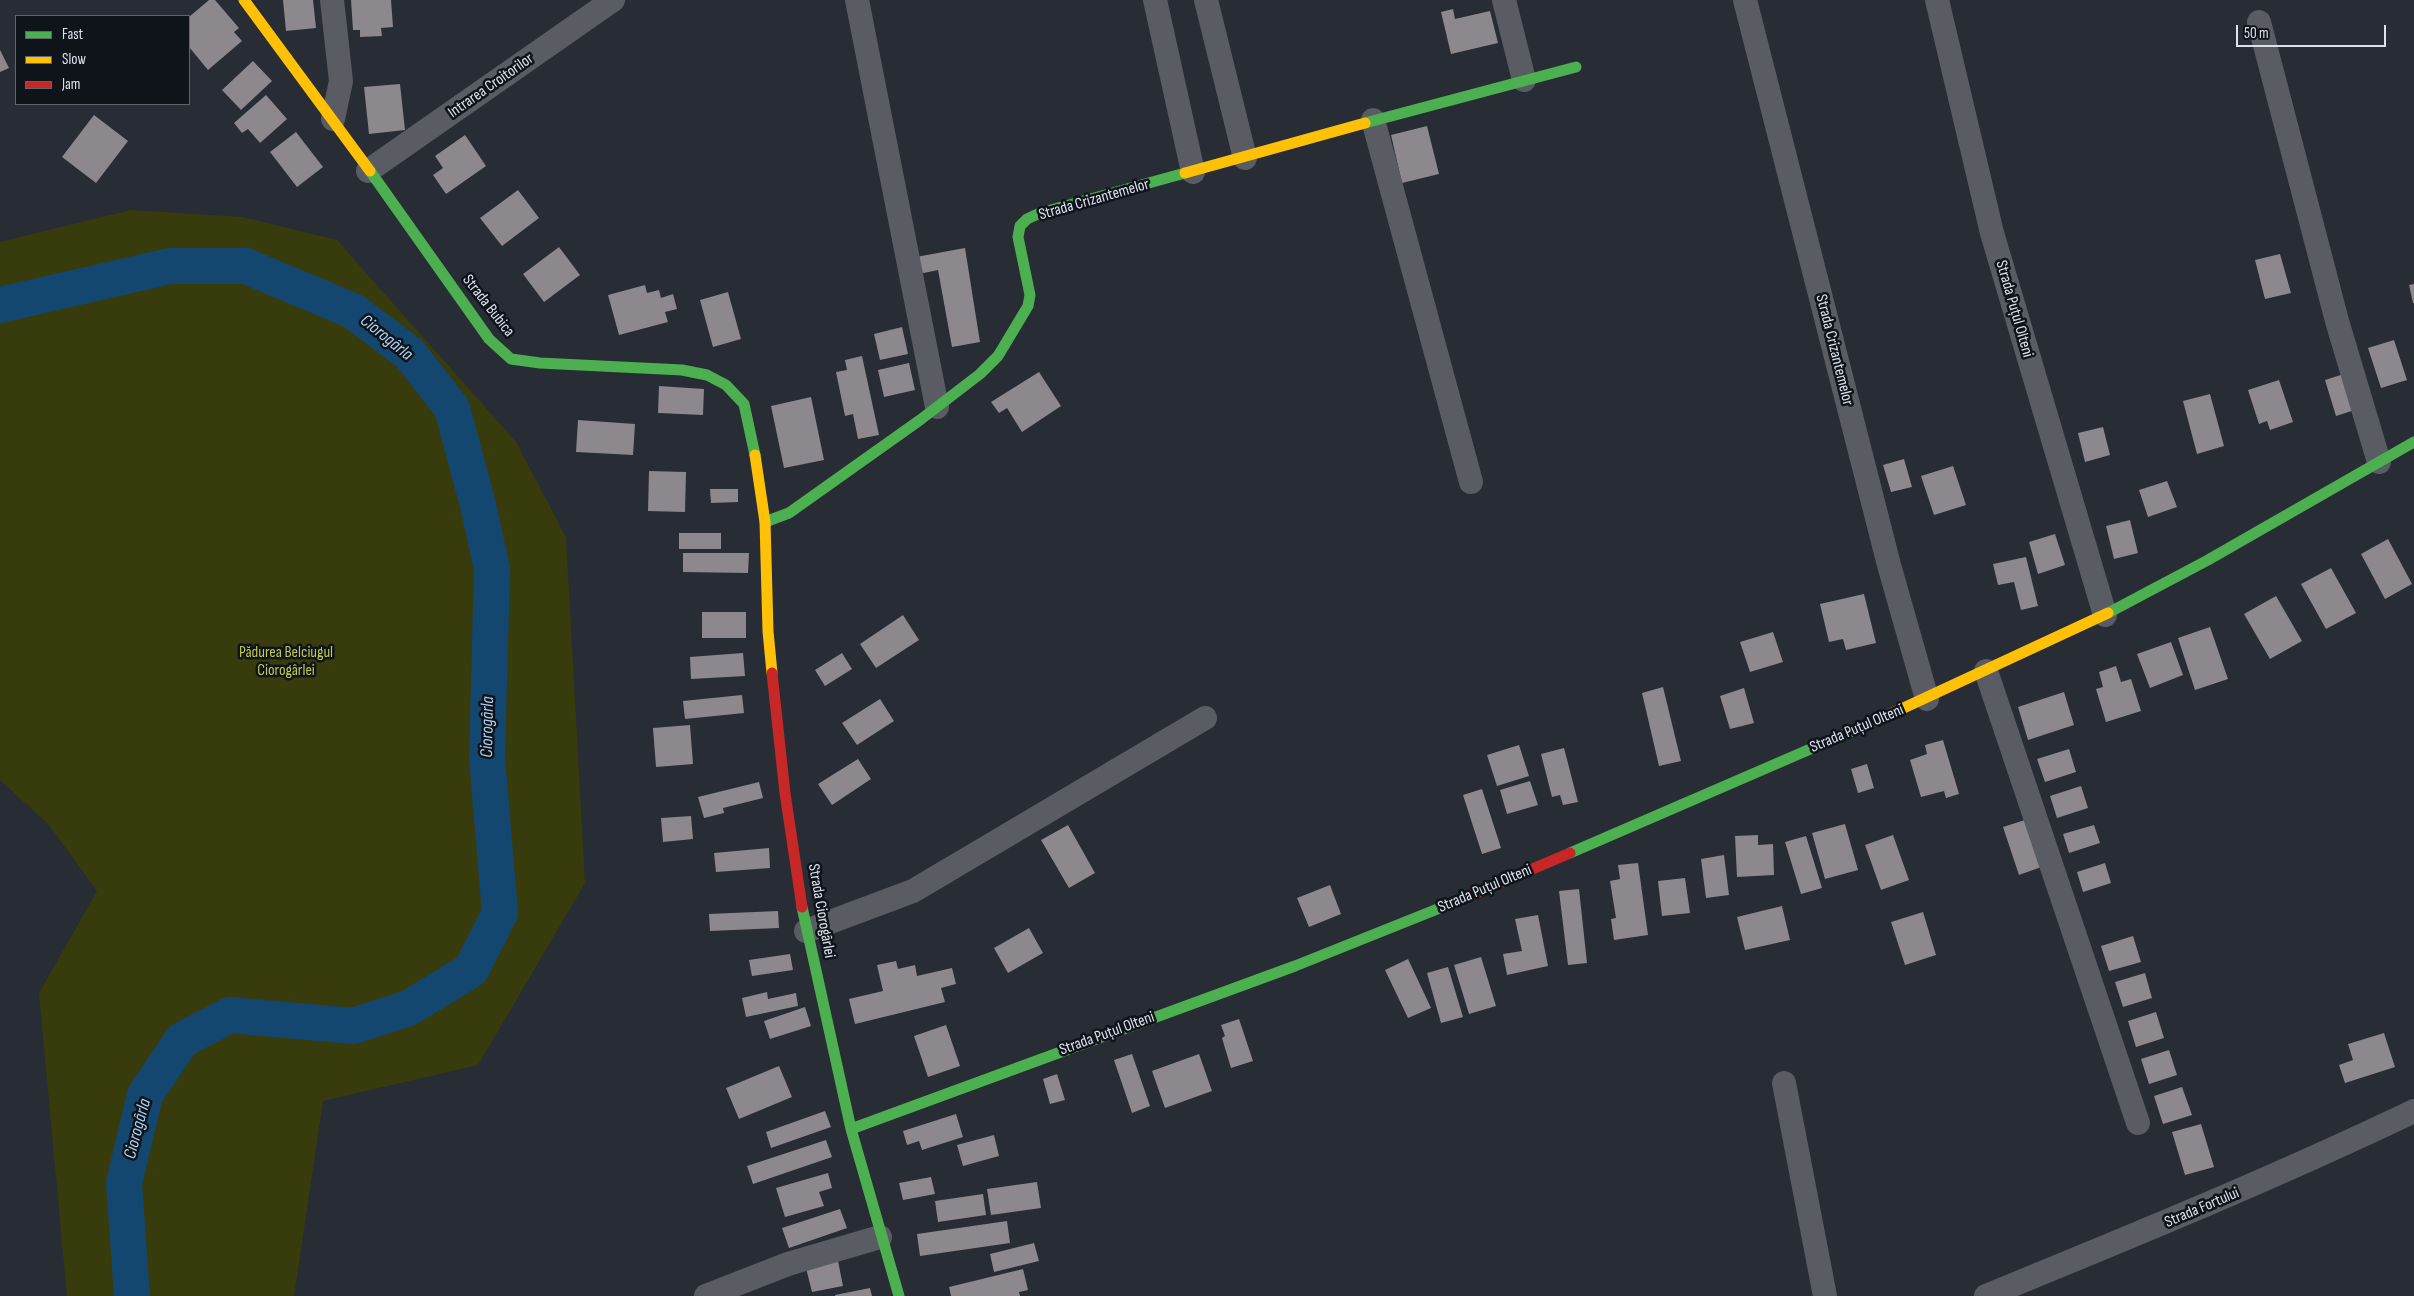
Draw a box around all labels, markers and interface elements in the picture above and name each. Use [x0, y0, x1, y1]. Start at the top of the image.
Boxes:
legend [15, 15, 190, 105]
scale bar [2239, 15, 2389, 47]
text: 50 m [2244, 24, 2269, 43]
text: Fast [62, 25, 83, 44]
street label: Intrarea Croitorilor [445, 49, 537, 123]
text: Slow [62, 50, 86, 69]
text: Jam [62, 75, 80, 94]
street label: Strada Crizantemelor [1037, 175, 1151, 225]
street label: Strada Puțul Olteni [1991, 258, 2037, 360]
street label: Strada Bubica [458, 271, 518, 341]
street label: Strada Crizantemelor [1811, 292, 1857, 408]
water label: Ciorogârla [355, 310, 417, 366]
park label: Pădurea Belciugul Ciorogârlei [239, 643, 333, 681]
water label: Ciorogârla [477, 696, 499, 758]
street label: Strada Puțul Olteni [1807, 701, 1907, 757]
street label: Strada Puțul Olteni [1435, 861, 1535, 917]
street label: Strada Ciorogârlei [803, 862, 839, 960]
street label: Strada Puțul Olteni [1057, 1008, 1157, 1060]
water label: Ciorogârla [120, 1097, 156, 1161]
street label: Strada Fortului [2162, 1184, 2242, 1232]

